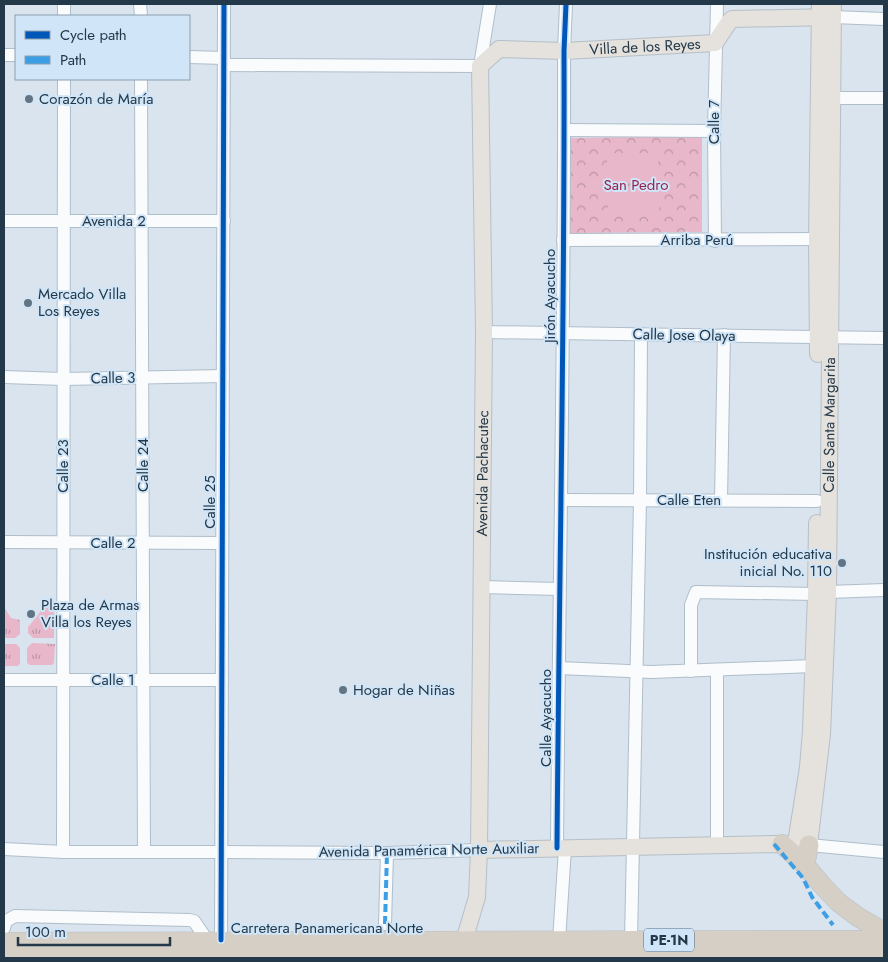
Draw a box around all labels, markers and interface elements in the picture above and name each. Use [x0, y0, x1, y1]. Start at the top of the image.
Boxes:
legend [15, 15, 190, 80]
text: Cycle path [60, 24, 127, 46]
street label: Villa de los Reyes [589, 33, 701, 61]
text: Path [60, 49, 86, 71]
place label: Corazón de María [39, 88, 153, 110]
marker: Corazón de María [23, 93, 35, 105]
street label: Calle 7 [703, 100, 725, 144]
park label: San Pedro [604, 174, 668, 196]
street label: Avenida 2 [82, 210, 146, 232]
street label: Arriba Perú [661, 229, 733, 251]
street label: Jirón Ayacucho [539, 249, 561, 345]
place label: Mercado Villa Los Reyes [38, 283, 126, 322]
marker: Mercado Villa Los Reyes [22, 297, 34, 309]
street label: Calle Jose Olaya [632, 323, 736, 347]
street label: Calle Santa Margarita [818, 357, 841, 493]
street label: Calle 3 [90, 367, 136, 389]
street label: Avenida Pachacutec [471, 410, 494, 537]
street label: Calle 24 [132, 438, 154, 492]
street label: Calle 23 [52, 439, 74, 493]
street label: Calle 25 [199, 475, 221, 529]
street label: Calle Eten [657, 489, 721, 511]
street label: Calle 2 [90, 532, 136, 554]
place label: Institución educativa inicial No. 110 [704, 543, 832, 582]
marker: Institución educativa inicial No. 110 [836, 557, 848, 569]
place label: Plaza de Armas Villa los Reyes [41, 594, 139, 633]
marker: Plaza de Armas Villa los Reyes [25, 608, 37, 620]
street label: Calle 1 [91, 669, 135, 691]
street label: Calle Ayacucho [535, 669, 557, 767]
place label: Hogar de Niñas [353, 679, 455, 701]
marker: Hogar de Niñas [337, 684, 349, 696]
street label: Avenida Panamérica Norte Auxiliar [318, 837, 540, 863]
scale bar [18, 914, 170, 946]
street label: Carretera Panamericana Norte [231, 917, 423, 939]
text: 100 m [25, 921, 66, 943]
road number: PE-1N [644, 928, 694, 952]

